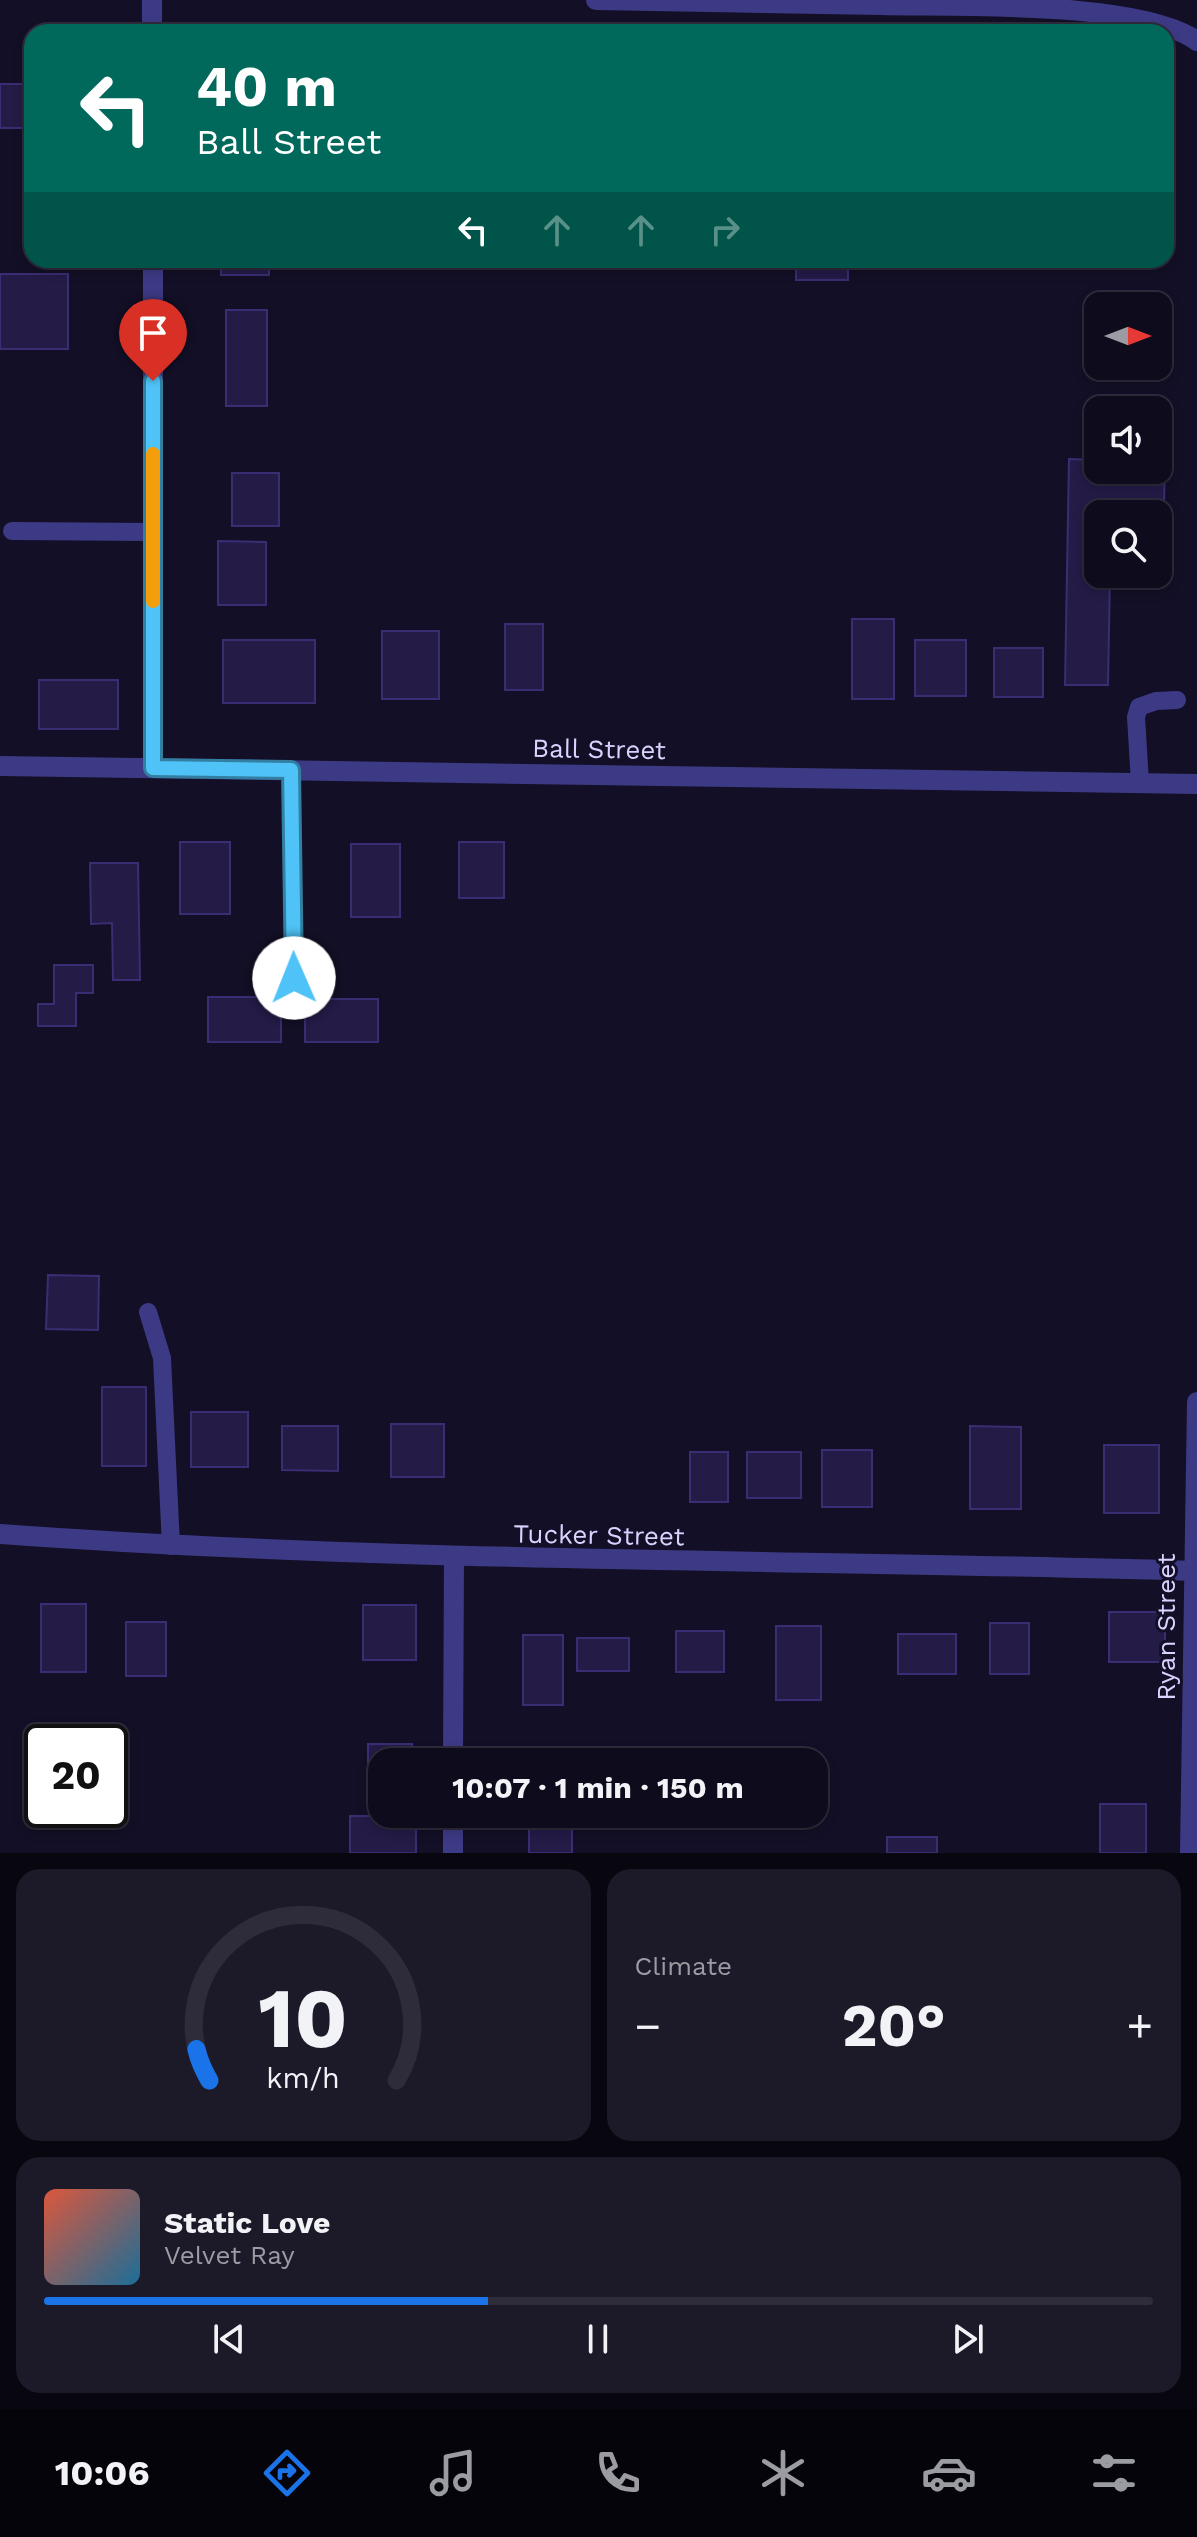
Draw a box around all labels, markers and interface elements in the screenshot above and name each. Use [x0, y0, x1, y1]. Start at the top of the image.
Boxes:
text: 40 m [196, 54, 337, 120]
icon: left [64, 56, 168, 160]
text: Ball Street [196, 121, 381, 163]
icon: left [451, 208, 495, 252]
icon: ahead [535, 208, 579, 252]
icon: ahead [619, 208, 663, 252]
icon: right [703, 208, 747, 252]
north arrow [1084, 292, 1172, 380]
map controls [1084, 292, 1172, 588]
pin [119, 299, 187, 381]
icon: arrive [131, 311, 175, 355]
button: sound [1084, 396, 1172, 484]
button: search [1084, 500, 1172, 588]
street label: Ball Street [532, 733, 666, 765]
position arrow [252, 936, 336, 1020]
street label: Tucker Street [513, 1519, 685, 1551]
street label: Ryan Street [1151, 1553, 1181, 1701]
speed limit sign: 20 [24, 1724, 128, 1828]
text: 10:07 · 1 min · 150 m [452, 1770, 744, 1805]
text: Climate [635, 1951, 732, 1981]
text: 10 [259, 1970, 348, 2067]
text: 20° [842, 1990, 946, 2061]
text: − [635, 2000, 661, 2052]
text: + [1126, 2000, 1153, 2052]
text: km/h [266, 2061, 340, 2095]
text: Static Love [164, 2205, 330, 2240]
text: Velvet Ray [164, 2240, 295, 2270]
icon: previous [207, 2317, 251, 2361]
icon: pause [576, 2317, 620, 2361]
icon: next [946, 2317, 990, 2361]
icon: directions [259, 2445, 315, 2501]
icon: music [425, 2445, 481, 2501]
icon: phone [590, 2445, 646, 2501]
icon: climate [755, 2445, 811, 2501]
icon: car [921, 2445, 977, 2501]
icon: filters [1086, 2445, 1142, 2501]
text: 10:06 [55, 2452, 150, 2494]

